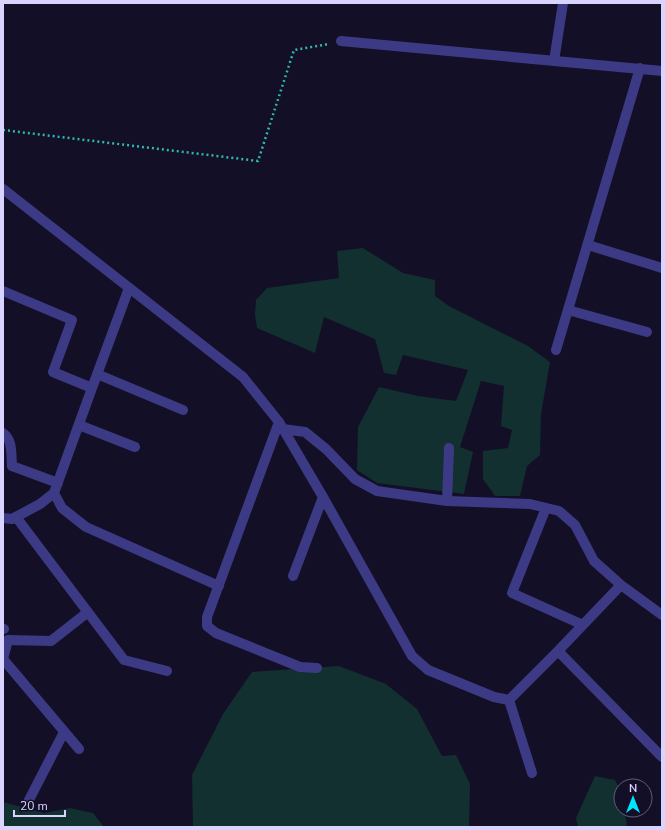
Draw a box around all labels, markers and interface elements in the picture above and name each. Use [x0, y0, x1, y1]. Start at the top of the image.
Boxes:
north arrow [613, 778, 653, 818]
text: N [629, 781, 637, 796]
scale bar [14, 792, 65, 818]
text: 20 m [20, 798, 48, 814]

